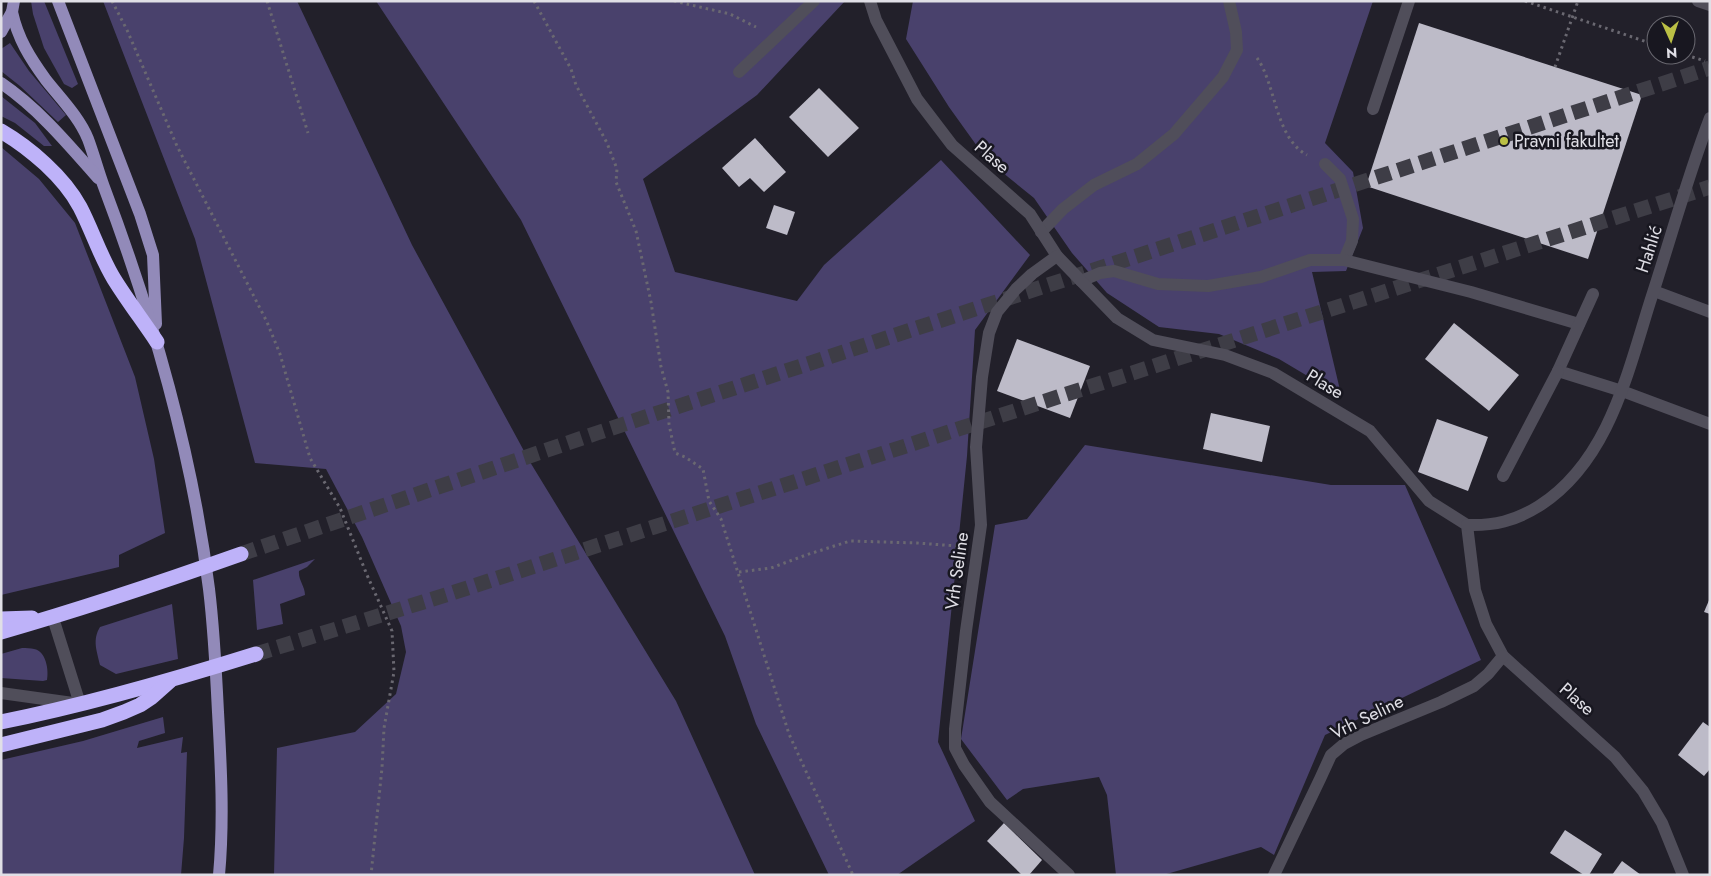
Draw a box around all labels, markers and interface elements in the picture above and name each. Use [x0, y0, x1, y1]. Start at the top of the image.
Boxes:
north arrow [1646, 15, 1696, 65]
text: N [1666, 43, 1678, 63]
place label: Pravni fakultet [1514, 128, 1619, 154]
street label: Plase [969, 134, 1015, 180]
marker: Pravni fakultet [1498, 135, 1510, 147]
street label: Hahlić [1629, 222, 1669, 276]
street label: Plase [1302, 363, 1348, 405]
street label: Vrh Seline [939, 530, 975, 612]
street label: Plase [1554, 676, 1600, 722]
street label: Vrh Seline [1326, 688, 1408, 746]

